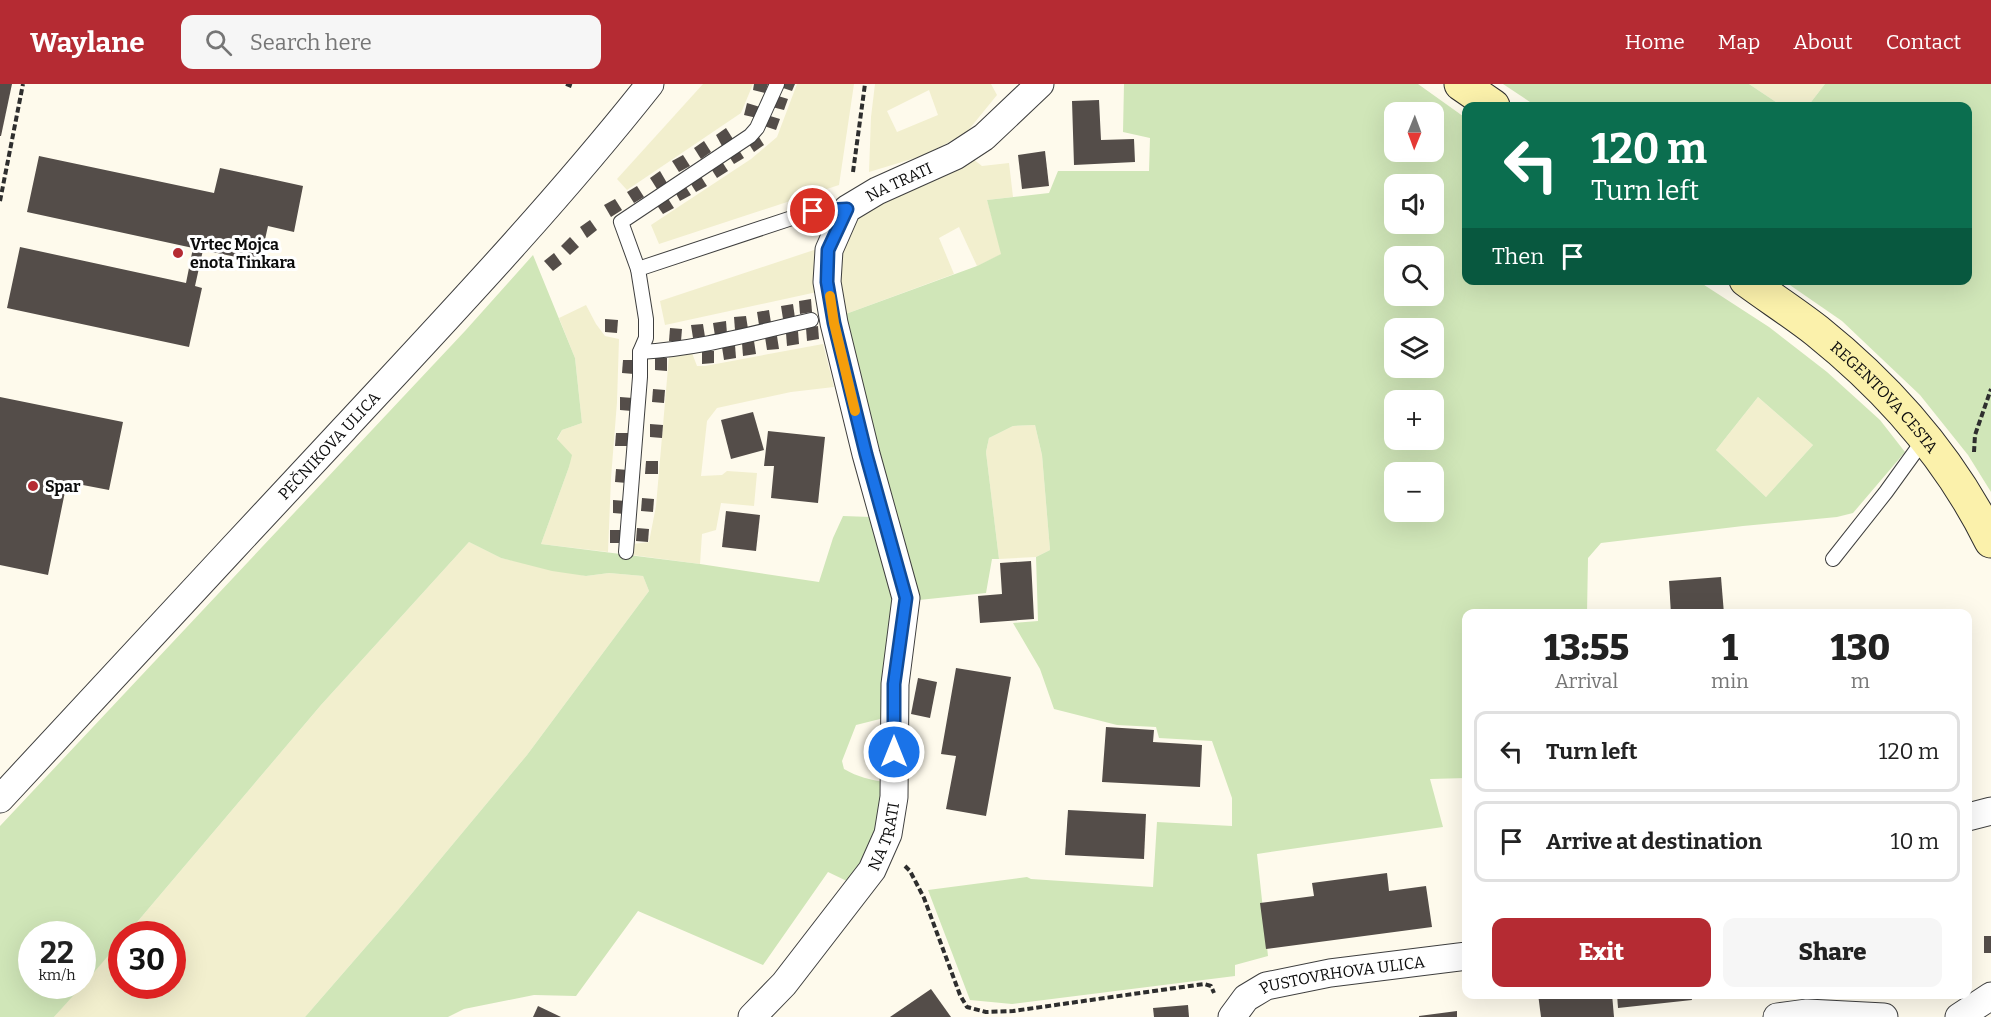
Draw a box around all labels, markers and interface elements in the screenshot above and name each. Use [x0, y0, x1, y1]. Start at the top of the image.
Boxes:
search box [181, 15, 601, 69]
text: Waylane [30, 26, 145, 59]
icon: search [202, 26, 235, 59]
text: Search here [250, 29, 372, 56]
text: Home [1625, 29, 1685, 55]
text: Map [1718, 29, 1760, 55]
text: About [1793, 29, 1853, 55]
text: Contact [1886, 29, 1961, 55]
north arrow [1384, 102, 1444, 162]
map controls [1384, 102, 1444, 522]
text: 120 m [1591, 124, 1707, 174]
icon: left [1492, 126, 1570, 204]
street label: NA TRATI [862, 159, 935, 206]
button: sound [1384, 174, 1444, 234]
text: Turn left [1591, 175, 1699, 207]
pin [787, 185, 838, 236]
icon: arrive [796, 194, 829, 227]
place label: Vrtec Mojca enota Tinkara [190, 235, 296, 272]
icon: arrive [1556, 240, 1589, 273]
text: Then [1492, 243, 1544, 270]
marker: Vrtec Mojca enota Tinkara [171, 246, 185, 260]
button: search [1384, 246, 1444, 306]
button: layers [1384, 318, 1444, 378]
street label: REGENTOVA CESTA [1827, 337, 1942, 457]
street label: PEČNIKOVA ULICA [274, 387, 384, 503]
button: + [1384, 390, 1444, 450]
button: − [1384, 462, 1444, 522]
place label: Spar [45, 477, 81, 496]
marker: Spar [26, 479, 40, 493]
text: 13:55 [1544, 626, 1629, 670]
text: 1 [1722, 626, 1738, 670]
text: 130 [1831, 626, 1890, 670]
text: Arrival [1555, 669, 1618, 693]
text: min [1711, 669, 1749, 693]
text: m [1851, 669, 1870, 693]
position arrow [862, 720, 926, 784]
icon: left [1495, 735, 1528, 768]
text: Turn left [1546, 738, 1638, 765]
text: 120 m [1879, 738, 1939, 765]
street label: NA TRATI [864, 801, 903, 874]
icon: arrive [1495, 825, 1528, 858]
text: Arrive at destination [1546, 828, 1762, 855]
text: 10 m [1891, 828, 1939, 855]
button: Exit [1492, 918, 1711, 987]
button: Share [1723, 918, 1942, 987]
speed limit sign: 30 [108, 921, 186, 999]
text: 22 [40, 935, 74, 971]
street label: PUSTOVRHOVA ULICA [1256, 952, 1427, 998]
text: km/h [38, 966, 76, 984]

